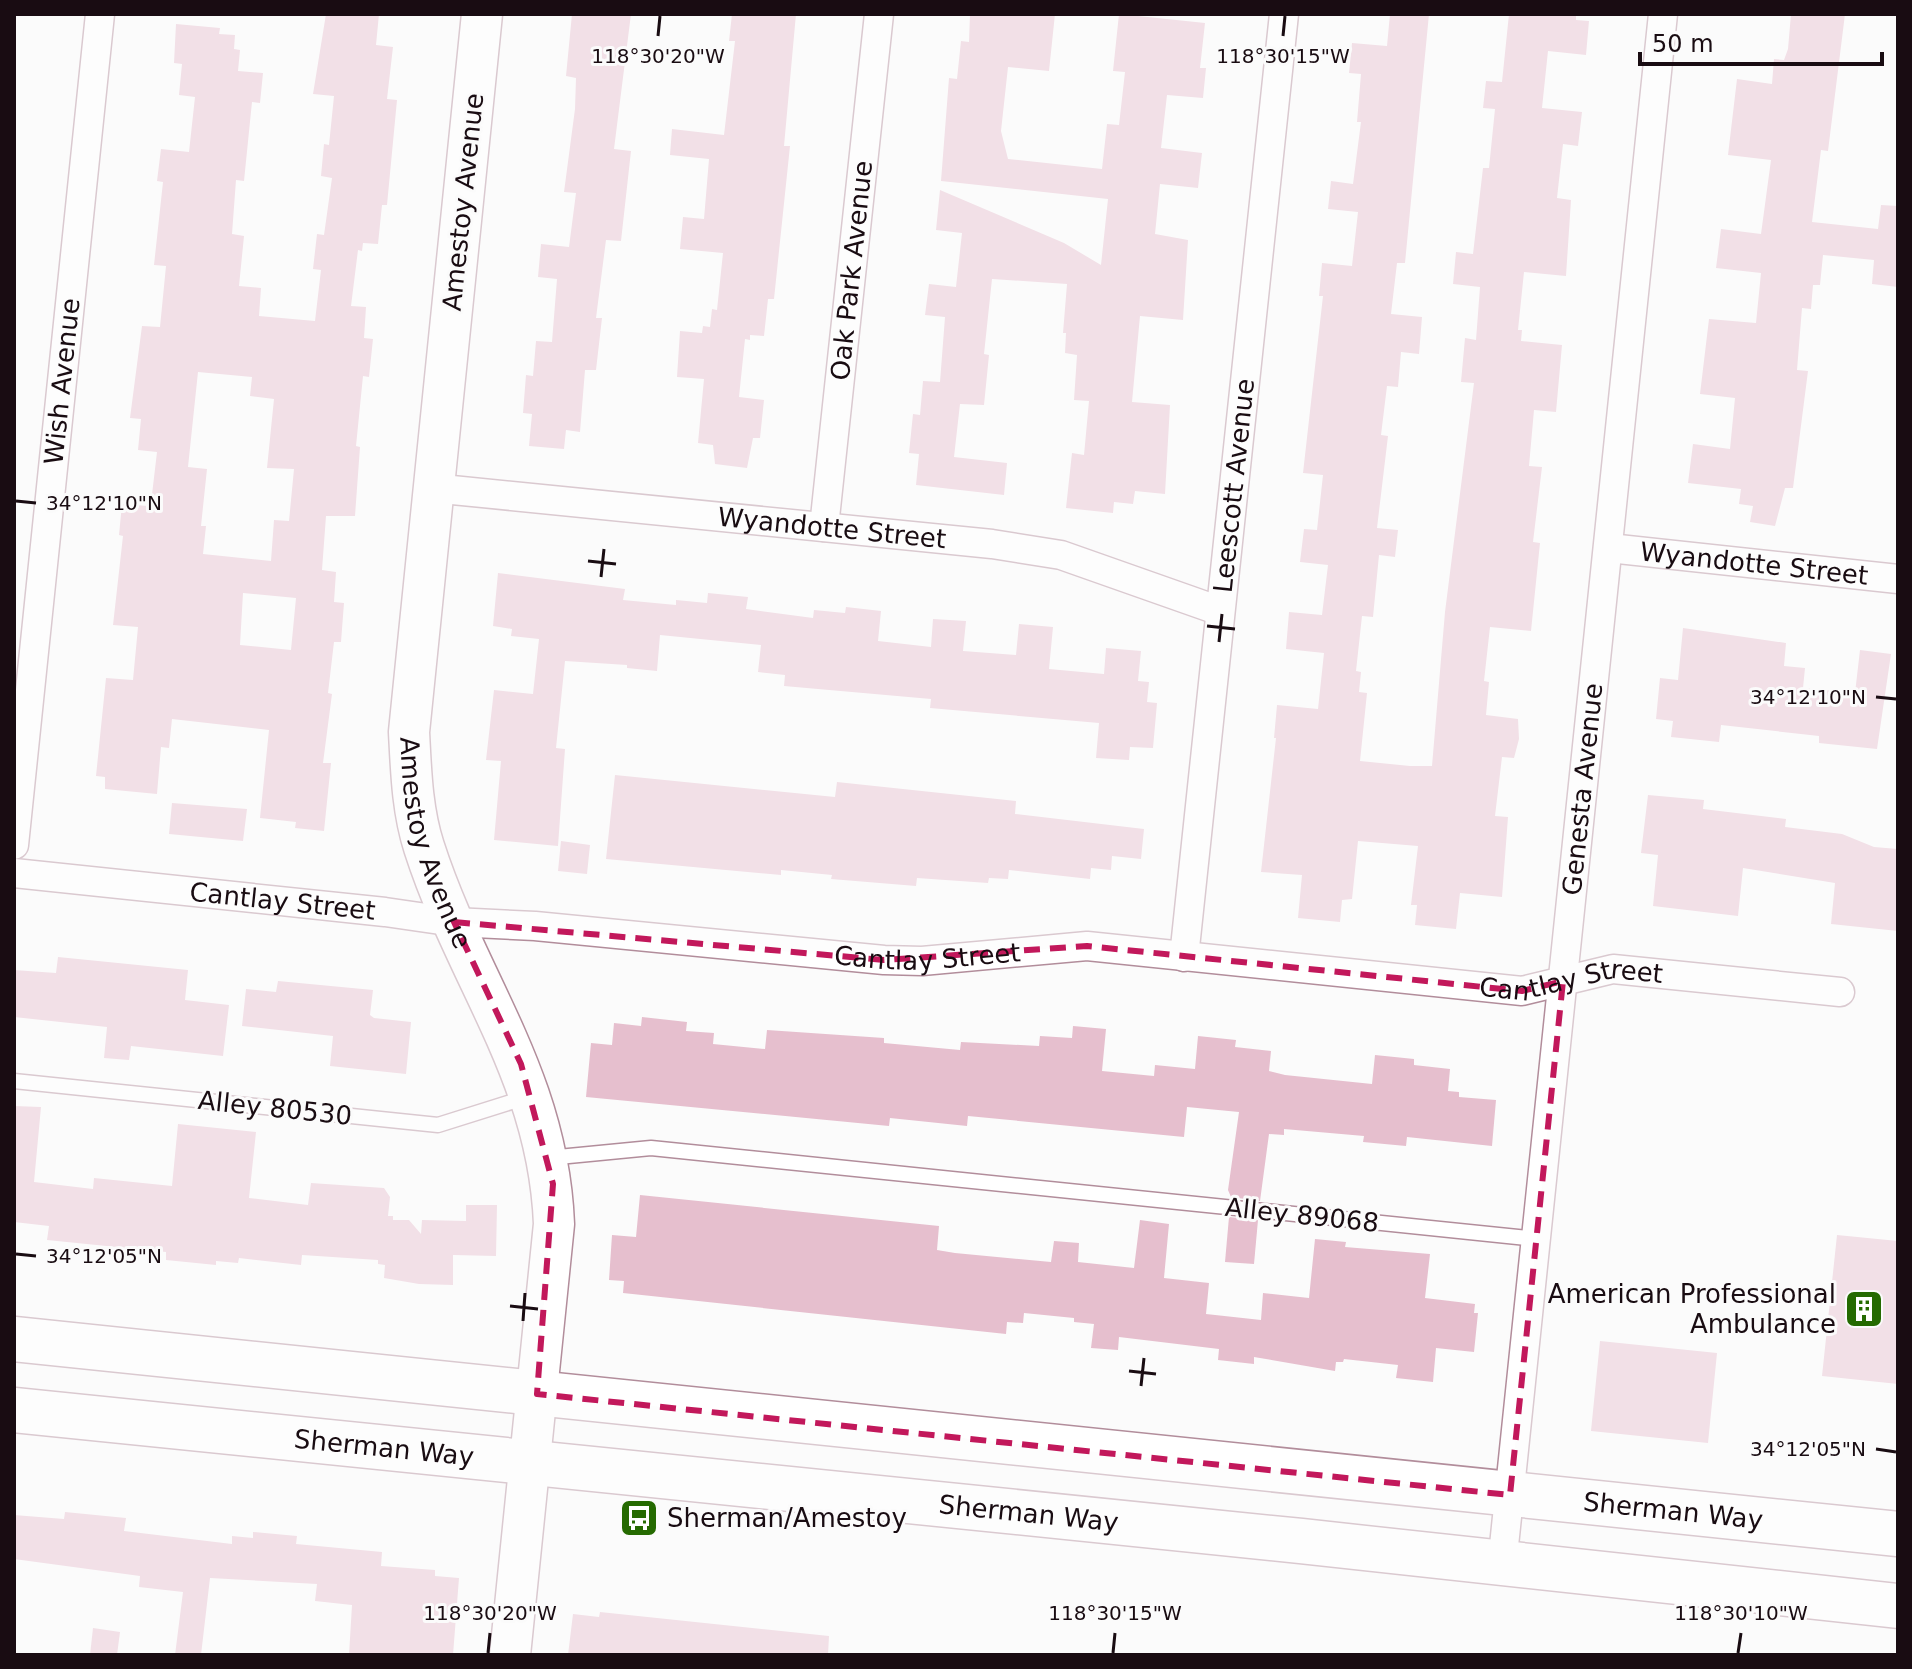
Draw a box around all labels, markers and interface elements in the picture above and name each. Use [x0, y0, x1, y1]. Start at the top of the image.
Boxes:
scale bar [1640, 16, 1882, 66]
text: 50 m [1652, 30, 1714, 58]
text: 118°30'20"W [591, 44, 725, 68]
text: 118°30'15"W [1216, 44, 1350, 68]
street label: Amestoy Avenue [437, 92, 489, 312]
street label: Oak Park Avenue [825, 159, 878, 382]
street label: Wish Avenue [38, 297, 86, 466]
street label: Leescott Avenue [1208, 377, 1260, 594]
text: 34°12'10"N [46, 491, 162, 515]
street label: Wyandotte Street [716, 502, 948, 554]
street label: Wyandotte Street [1639, 536, 1870, 591]
street label: Genesta Avenue [1557, 682, 1608, 897]
text: 34°12'10"N [1750, 685, 1866, 709]
street label: Amestoy Avenue [394, 736, 478, 953]
street label: Cantlay Street [188, 877, 377, 926]
street label: Cantlay Street [833, 937, 1022, 976]
street label: Cantlay Street [1478, 954, 1664, 1007]
street label: Alley 80530 [197, 1085, 353, 1131]
street label: Alley 89068 [1224, 1192, 1380, 1238]
text: 34°12'05"N [46, 1244, 162, 1268]
place label: American Professional Ambulance [1548, 1279, 1836, 1339]
building icon: American Professional Ambulance [1843, 1288, 1885, 1330]
street label: Sherman Way [293, 1424, 475, 1472]
text: 34°12'05"N [1750, 1437, 1866, 1461]
street label: Sherman Way [1582, 1487, 1765, 1535]
street label: Sherman Way [937, 1489, 1120, 1537]
bus stop icon: Sherman/Amestoy [618, 1497, 660, 1539]
place label: Sherman/Amestoy [667, 1503, 907, 1533]
text: 118°30'20"W [423, 1601, 557, 1625]
text: 118°30'15"W [1048, 1601, 1182, 1625]
text: 118°30'10"W [1674, 1601, 1808, 1625]

